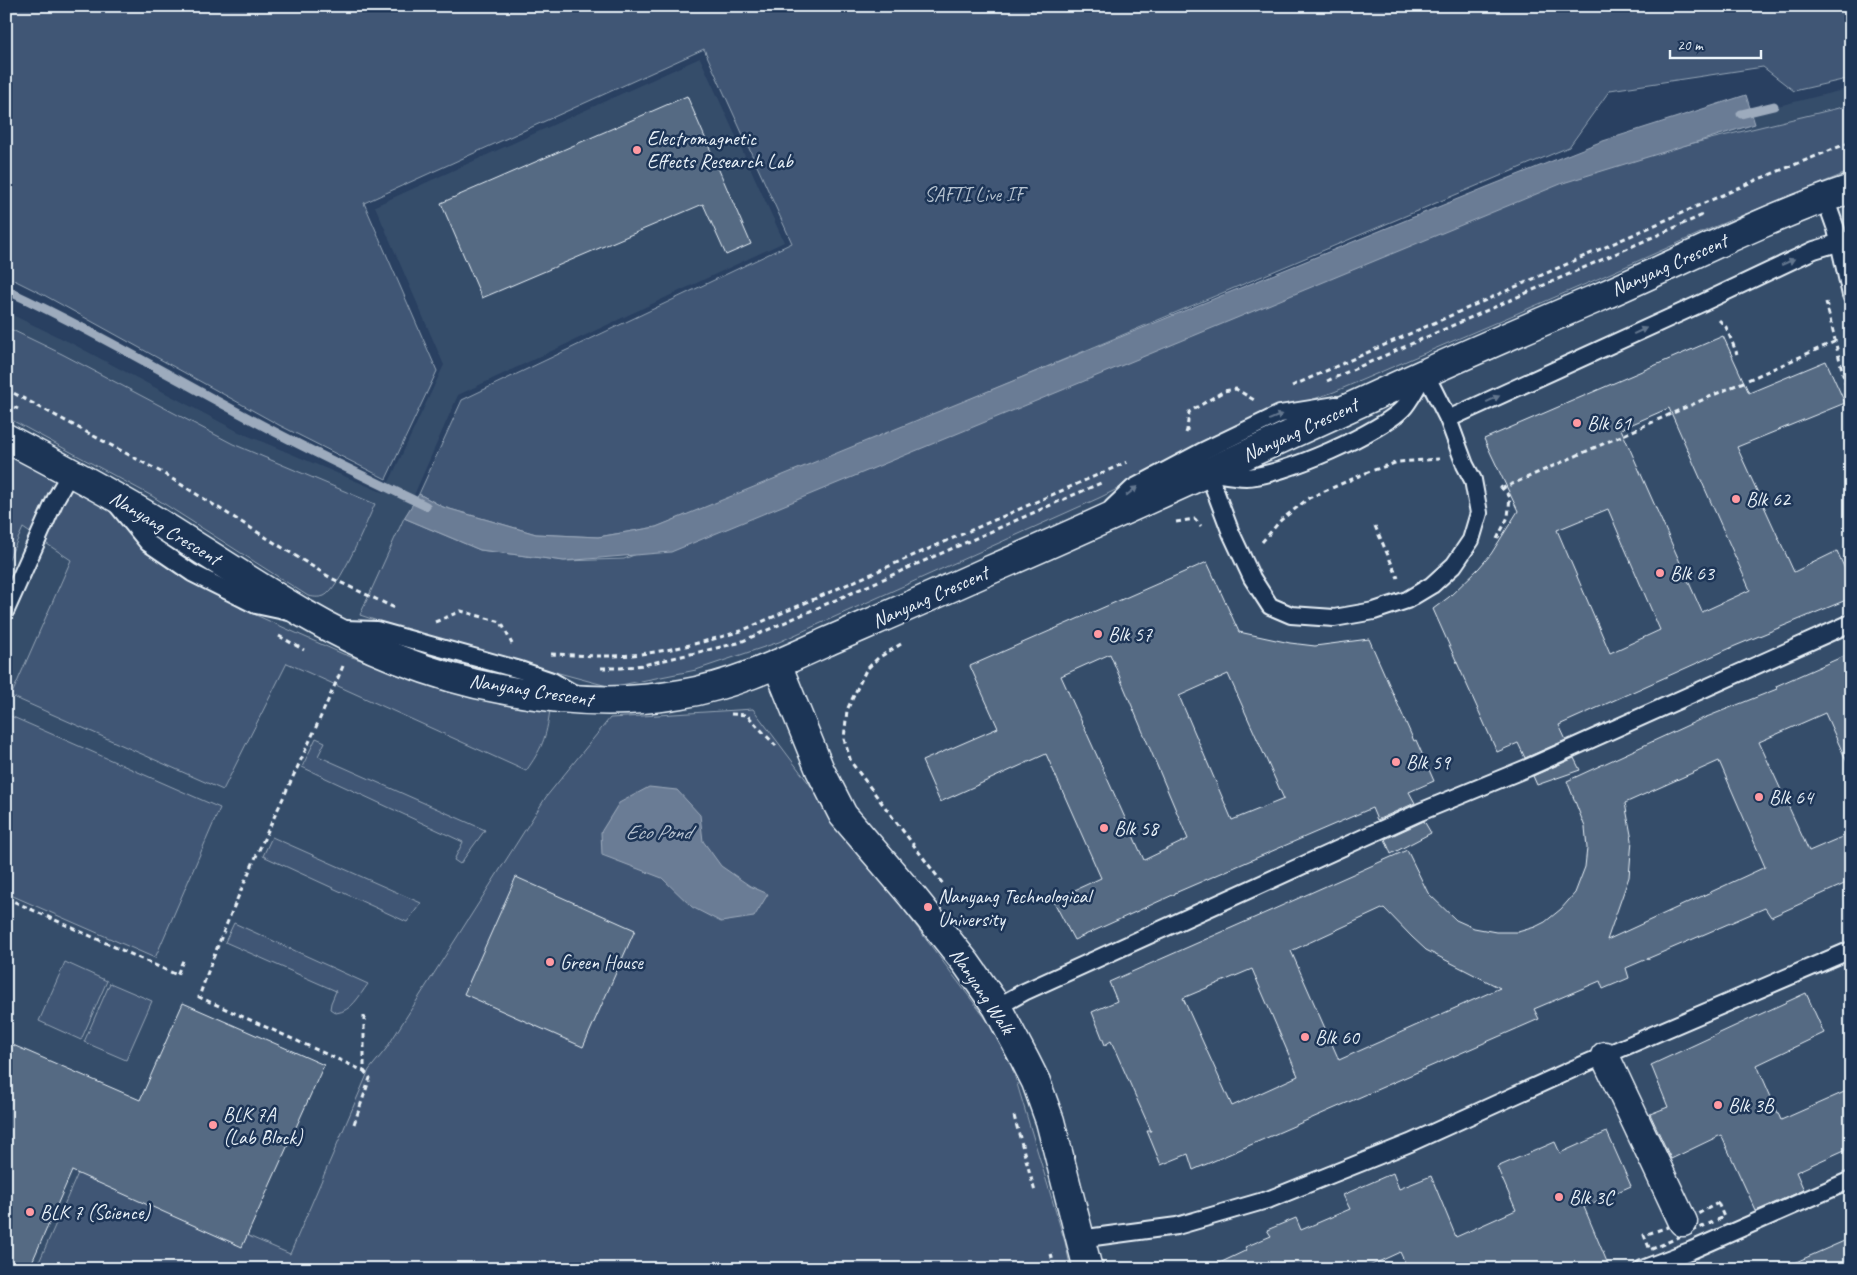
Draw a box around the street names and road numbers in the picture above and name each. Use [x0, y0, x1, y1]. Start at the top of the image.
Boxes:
street label: Nanyang Crescent [1607, 227, 1734, 302]
street label: Nanyang Crescent [1238, 391, 1365, 468]
street label: Nanyang Crescent [105, 485, 228, 573]
street label: Nanyang Crescent [868, 559, 995, 634]
street label: Nanyang Crescent [467, 668, 598, 713]
street label: Nanyang Walk [944, 943, 1021, 1040]

